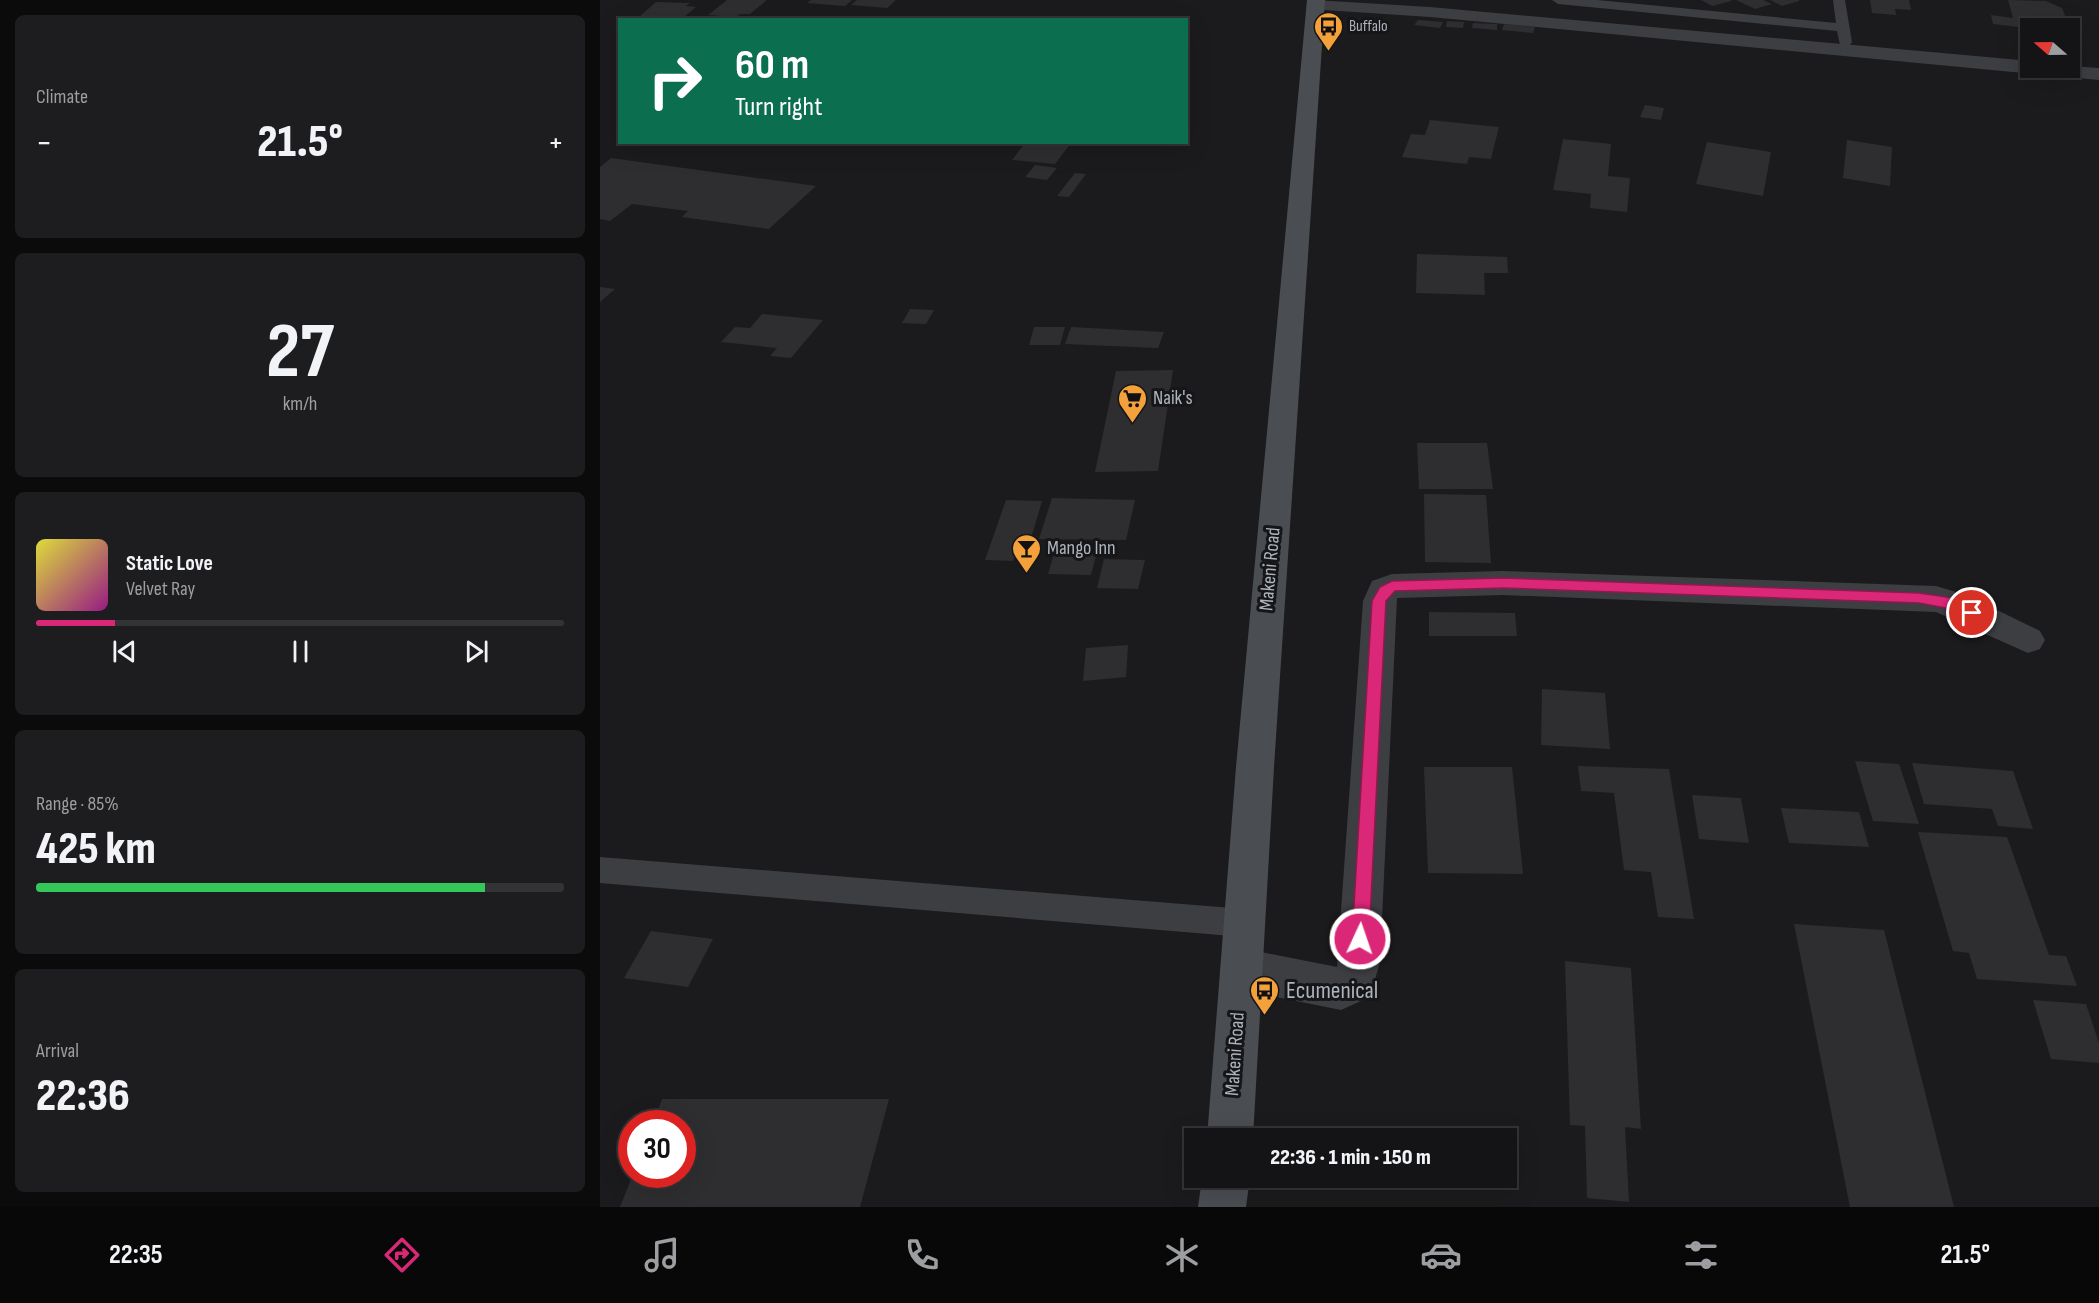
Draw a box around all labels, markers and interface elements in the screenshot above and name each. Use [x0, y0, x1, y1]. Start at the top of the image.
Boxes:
bus stop icon: Buffalo [1312, 10, 1344, 52]
place label: Buffalo [1349, 17, 1388, 36]
north arrow [2020, 18, 2080, 78]
map controls [2020, 18, 2080, 78]
text: 60 m [735, 40, 809, 91]
icon: right [636, 42, 714, 120]
text: Climate [36, 85, 88, 109]
text: Turn right [735, 91, 822, 123]
text: 21.5° [257, 115, 343, 170]
text: − [36, 123, 52, 163]
text: + [548, 123, 564, 163]
text: 27 [266, 306, 334, 399]
supermarket icon: Naik's [1116, 382, 1148, 424]
place label: Naik's [1153, 386, 1193, 410]
text: km/h [283, 392, 317, 416]
street label: Makeni Road [1254, 526, 1286, 612]
bar icon: Mango Inn [1010, 532, 1042, 574]
place label: Mango Inn [1047, 536, 1116, 560]
text: Static Love [126, 550, 213, 577]
text: Velvet Ray [126, 577, 195, 601]
pin [1946, 587, 1997, 638]
icon: arrive [1955, 596, 1988, 629]
icon: previous [108, 635, 141, 668]
icon: pause [284, 635, 317, 668]
icon: next [460, 635, 493, 668]
text: Range · 85% [36, 792, 119, 816]
text: 425 km [36, 822, 156, 877]
position arrow [1328, 907, 1392, 971]
bus stop icon: Ecumenical [1249, 974, 1281, 1016]
place label: Ecumenical [1286, 976, 1378, 1005]
street label: Makeni Road [1220, 1011, 1250, 1097]
text: Arrival [36, 1039, 79, 1063]
text: 22:36 [36, 1069, 130, 1124]
speed limit sign: 30 [618, 1110, 696, 1188]
text: 22:36 · 1 min · 150 m [1270, 1144, 1431, 1171]
icon: directions [381, 1234, 423, 1276]
icon: music [641, 1234, 683, 1276]
icon: phone [901, 1234, 943, 1276]
icon: climate [1161, 1234, 1203, 1276]
icon: car [1420, 1234, 1462, 1276]
icon: filters [1680, 1234, 1722, 1276]
text: 22:35 [109, 1239, 163, 1271]
text: 21.5° [1940, 1239, 1990, 1271]

